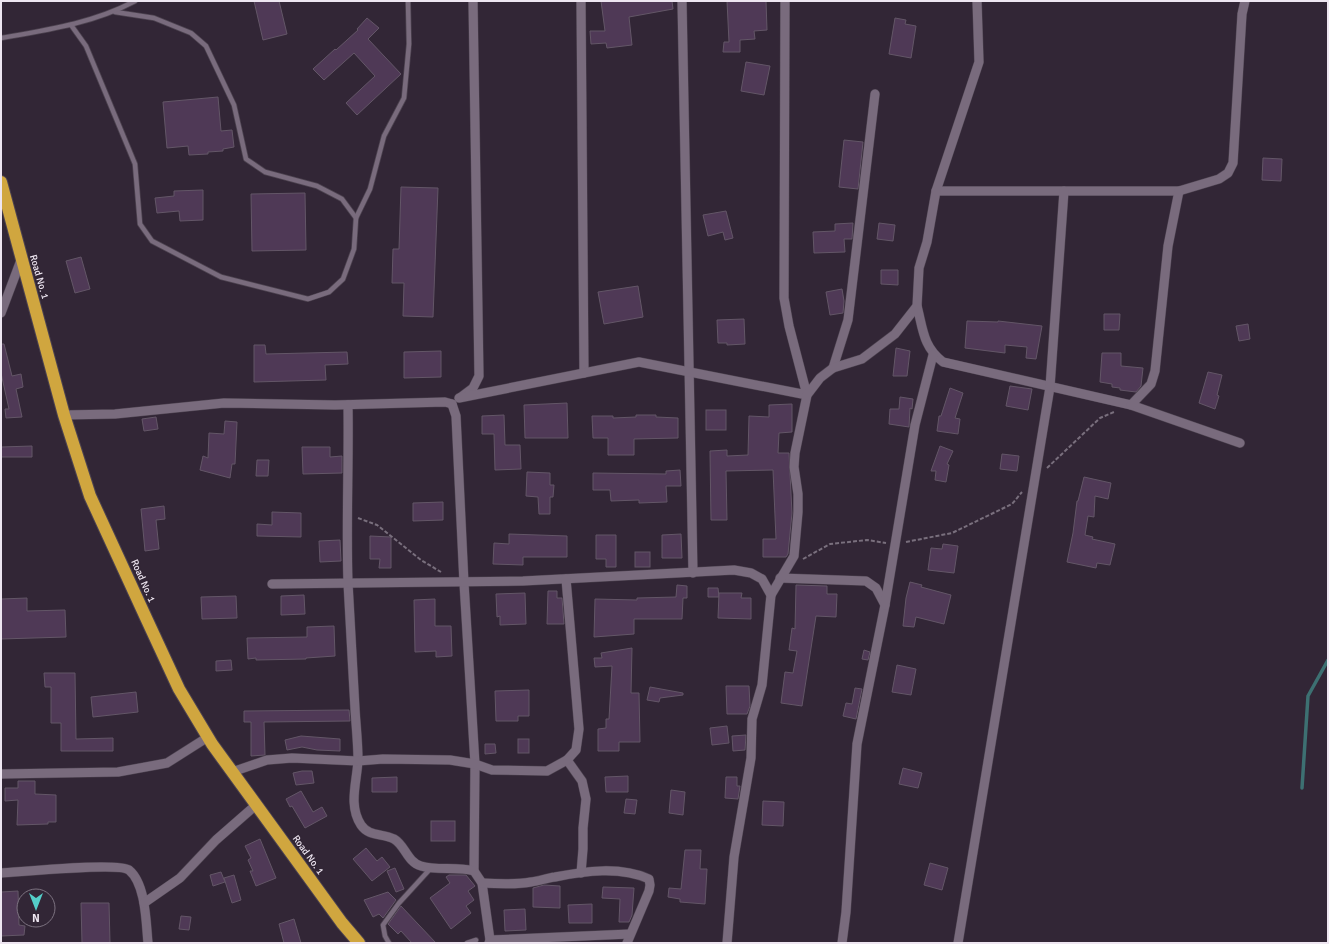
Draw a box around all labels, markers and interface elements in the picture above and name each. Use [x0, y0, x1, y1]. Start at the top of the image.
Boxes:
street label: Road No. 1 [27, 253, 51, 301]
street label: Road No. 1 [128, 558, 158, 604]
street label: Road No. 1 [290, 833, 326, 877]
north arrow [16, 888, 56, 928]
text: N [32, 911, 40, 924]

